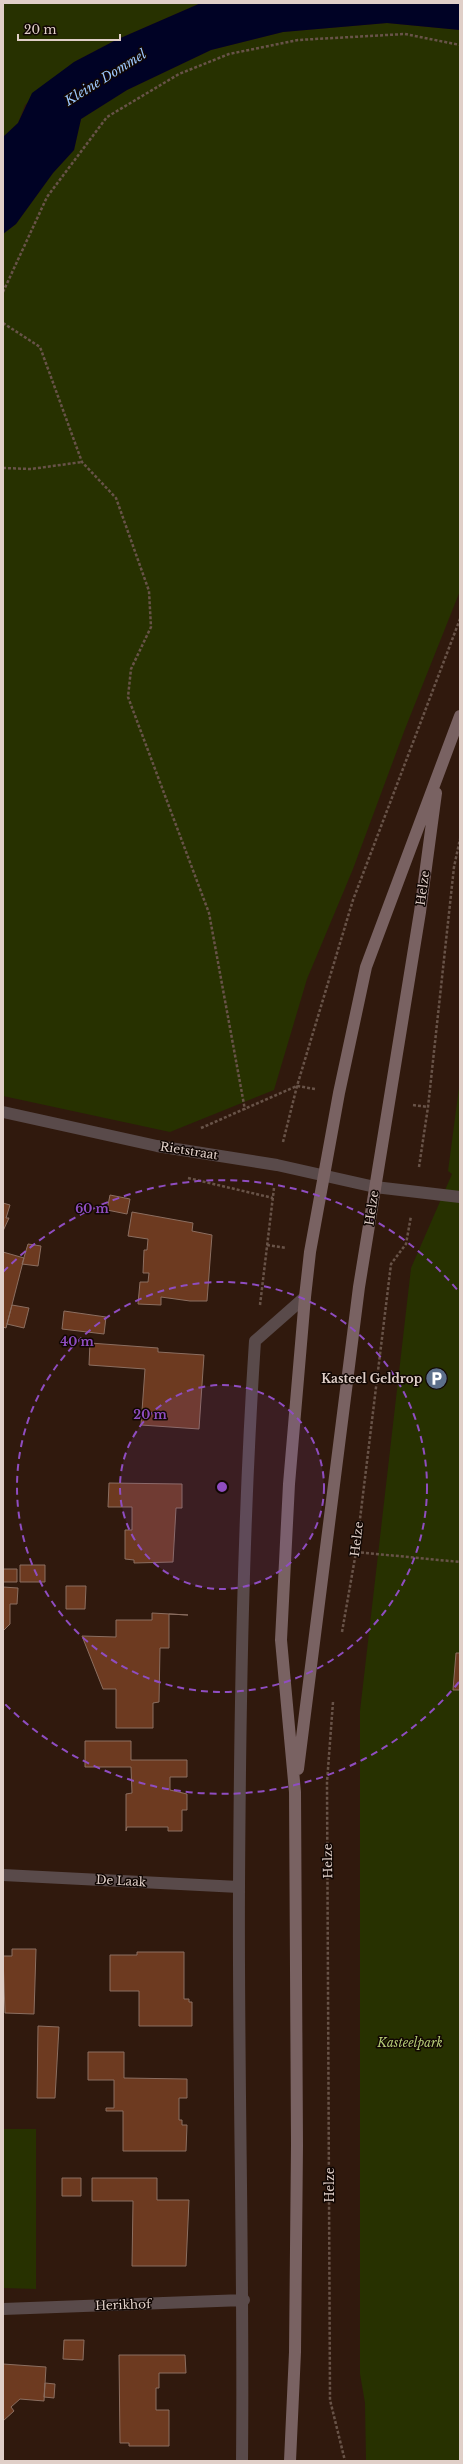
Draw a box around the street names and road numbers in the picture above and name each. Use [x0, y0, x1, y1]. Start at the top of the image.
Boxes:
street label: Helze [413, 869, 432, 906]
street label: Rietstraat [159, 1139, 220, 1163]
street label: Helze [361, 1189, 382, 1226]
street label: Helze [347, 1520, 366, 1557]
street label: Helze [320, 1843, 335, 1879]
street label: De Laak [95, 1872, 147, 1889]
street label: Helze [322, 2167, 337, 2203]
street label: Herikhof [95, 2296, 153, 2313]

